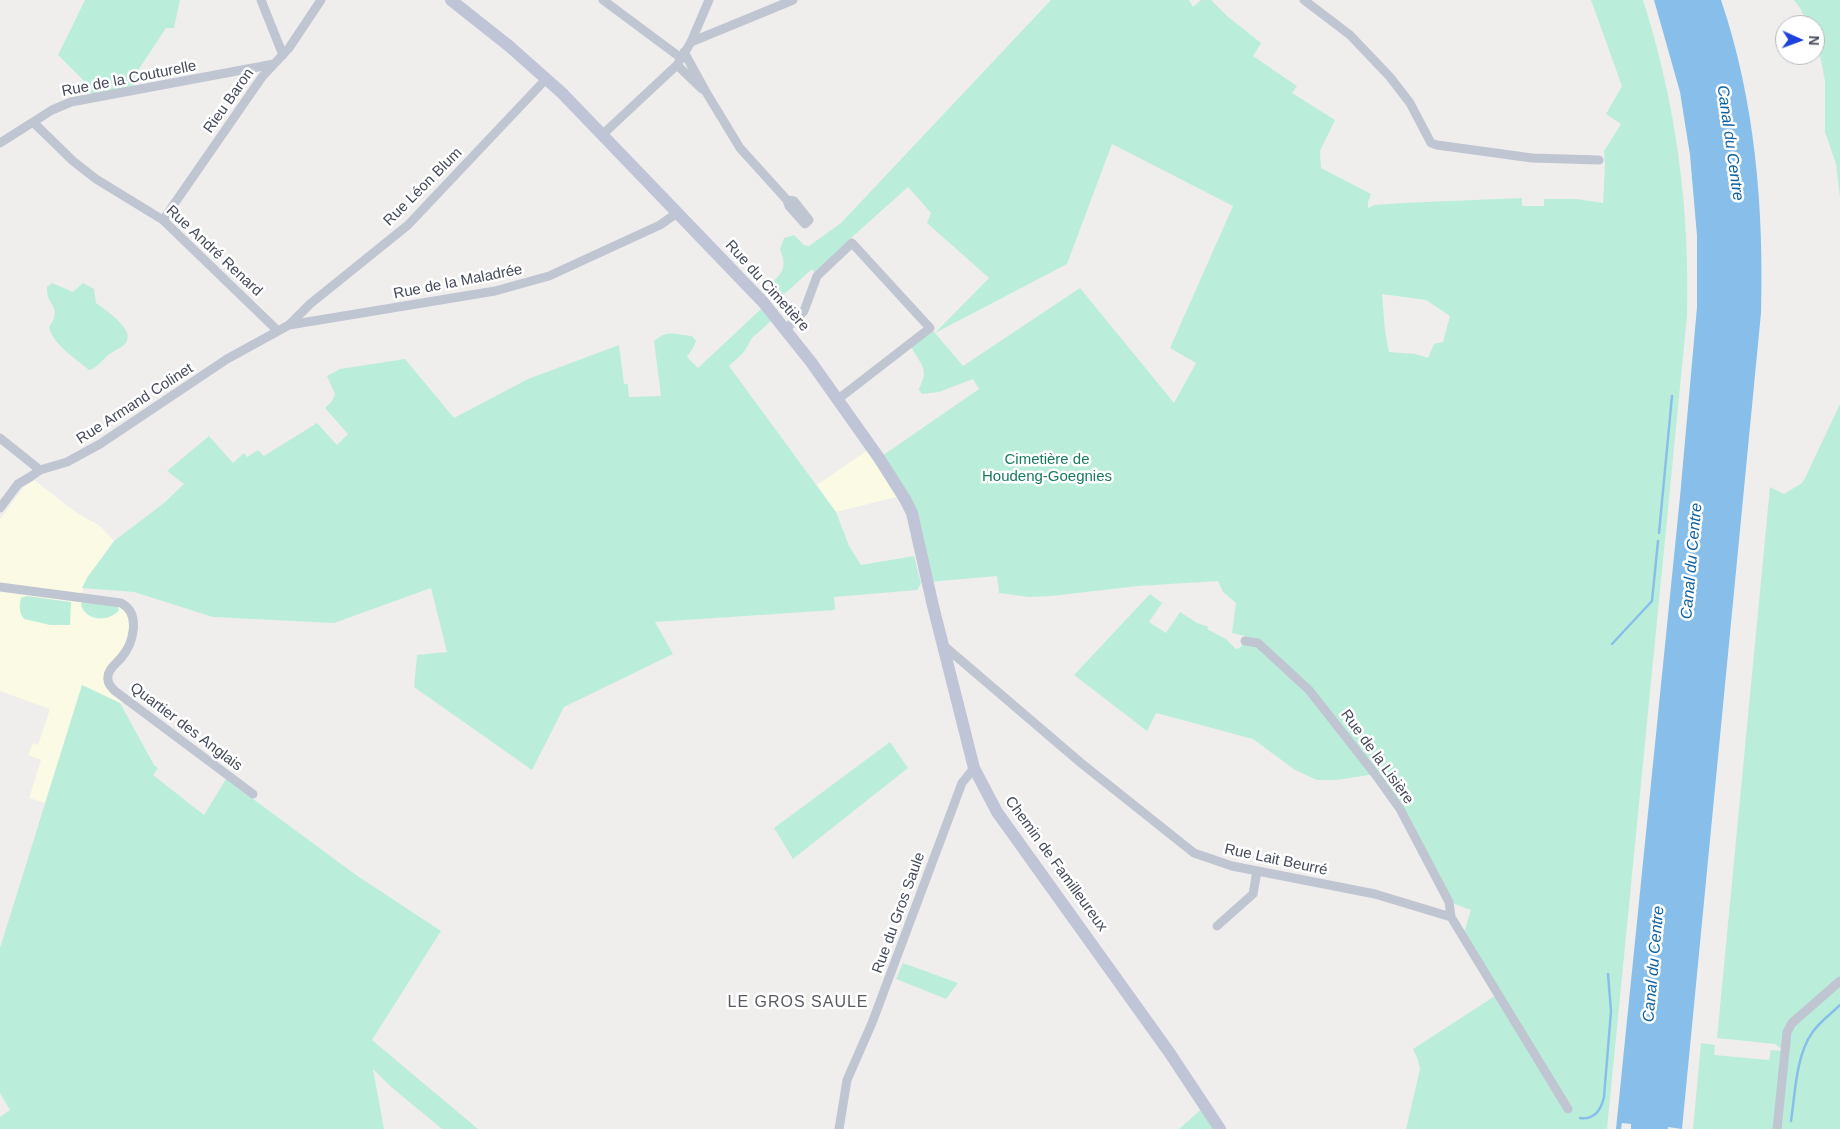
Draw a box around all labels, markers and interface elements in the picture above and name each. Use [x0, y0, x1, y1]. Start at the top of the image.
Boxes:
north arrow [1775, 15, 1825, 65]
text: N [1806, 35, 1822, 46]
street label: Rue de la Couturelle [60, 57, 198, 101]
street label: Rieu Baron [200, 65, 258, 137]
water label: Canal du Centre [1712, 84, 1748, 202]
street label: Rue Léon Blum [380, 144, 466, 230]
street label: Rue André Renard [162, 202, 266, 300]
street label: Rue du Cimetière [721, 237, 813, 335]
street label: Rue de la Maladrée [392, 261, 524, 303]
street label: Rue Armand Colinet [73, 360, 197, 448]
park label: Cimetière de Houdeng-Goegnies [982, 451, 1112, 486]
water label: Canal du Centre [1677, 502, 1707, 620]
street label: Quartier des Anglais [126, 679, 246, 775]
street label: Rue de la Lisière [1337, 706, 1417, 808]
street label: Chemin de Familleureux [1001, 793, 1111, 935]
street label: Rue Lait Beurré [1223, 840, 1329, 880]
street label: Rue du Gros Saule [869, 850, 929, 976]
water label: Canal du Centre [1639, 905, 1669, 1023]
district label: LE GROS SAULE [726, 993, 870, 1013]

